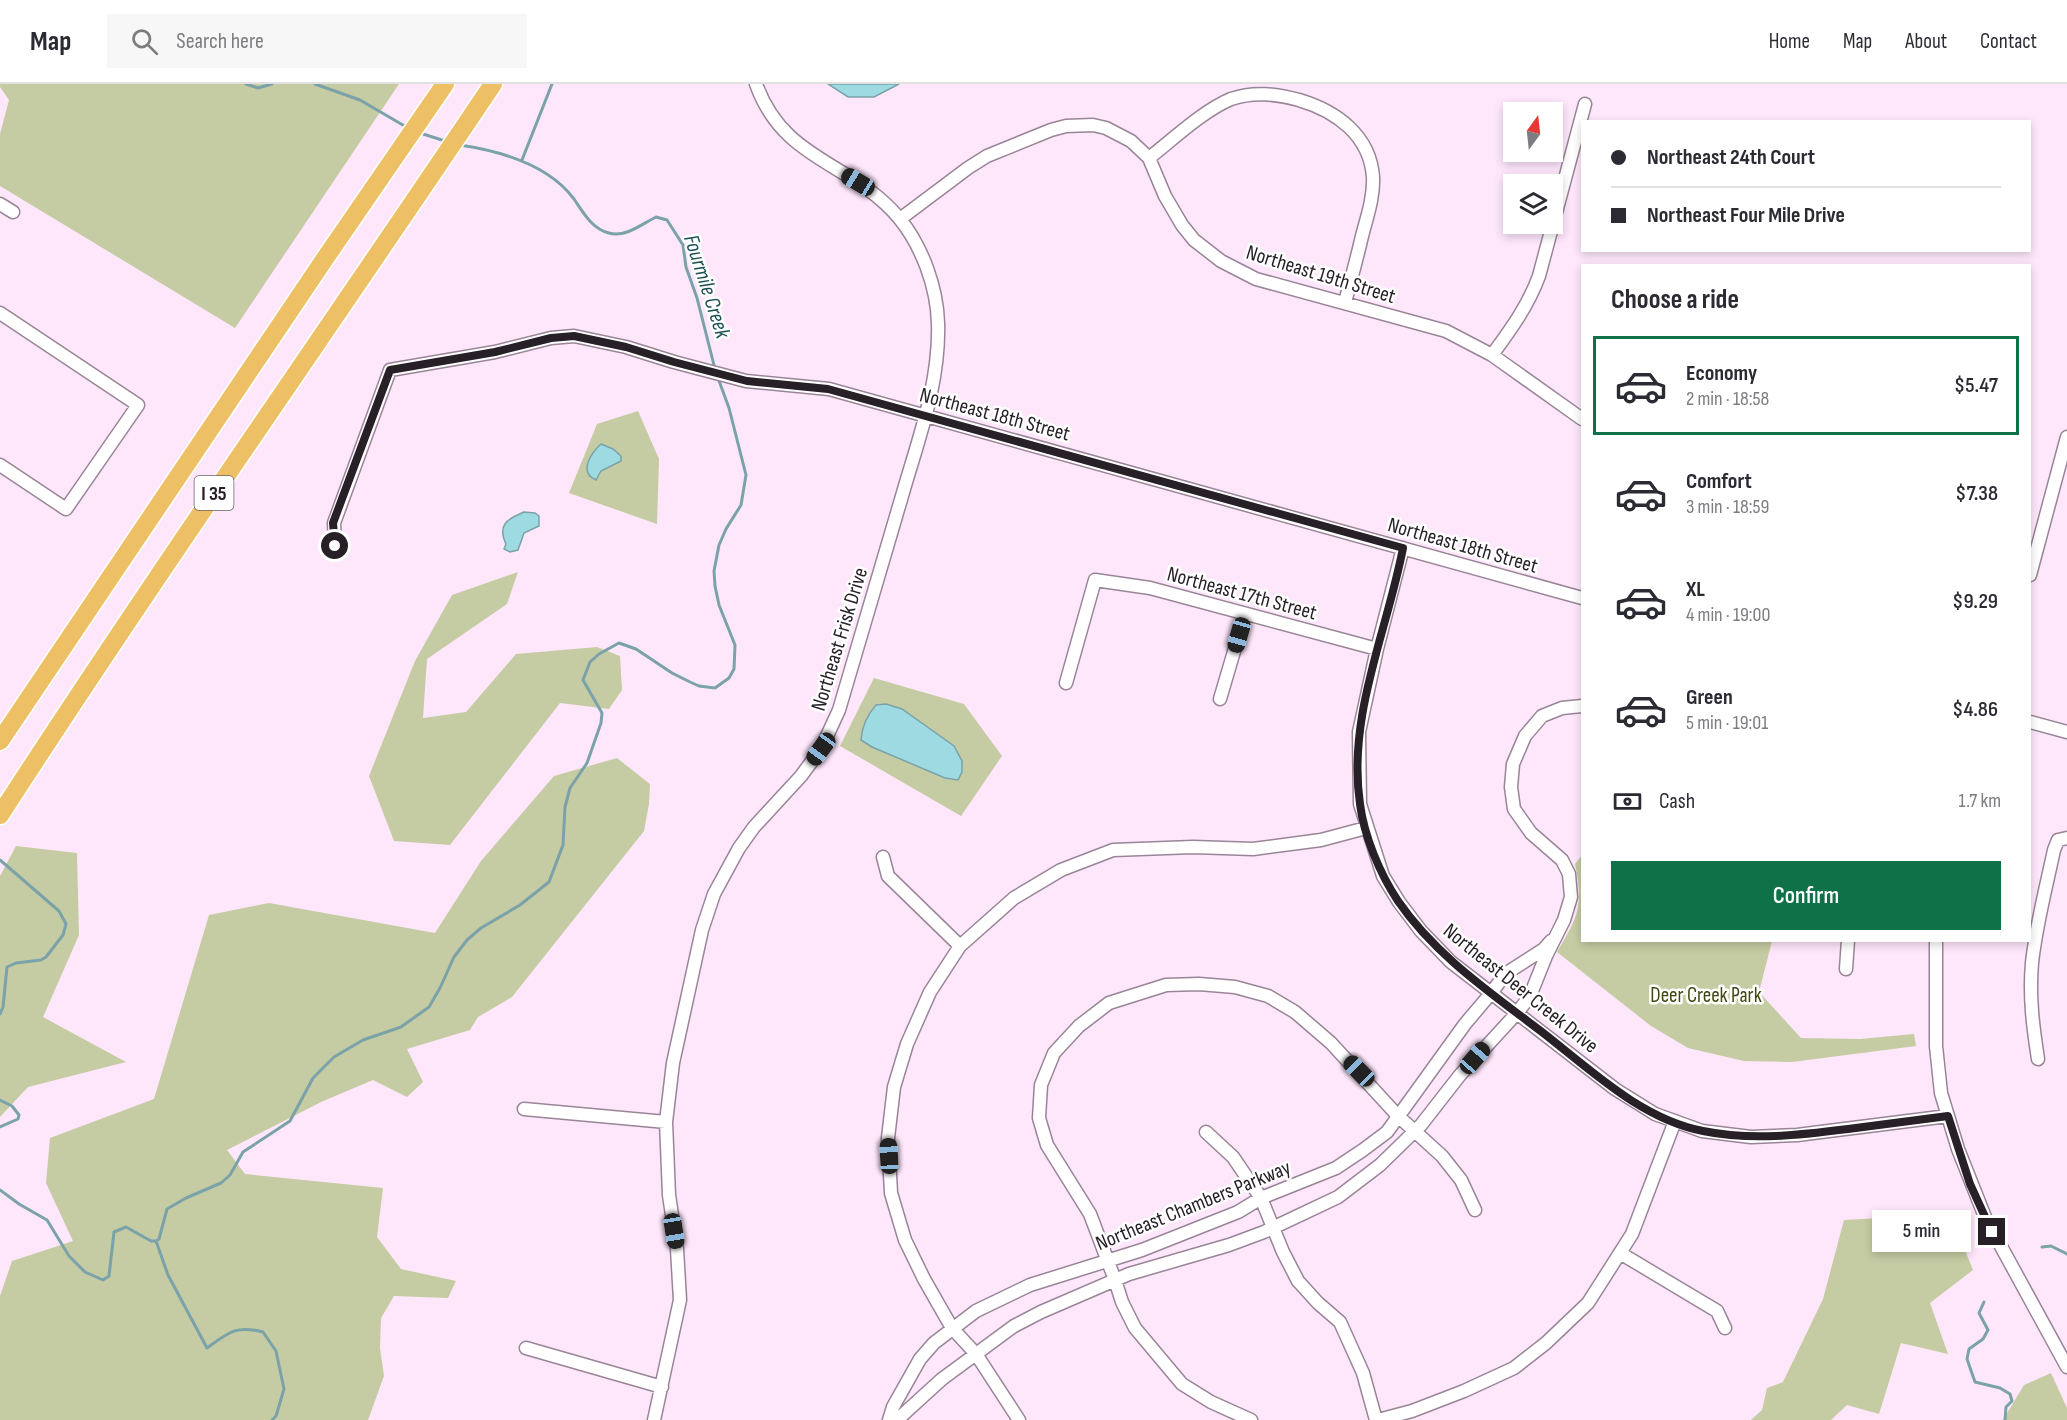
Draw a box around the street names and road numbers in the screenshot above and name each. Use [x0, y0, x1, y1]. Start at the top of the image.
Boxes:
street label: Northeast 19th Street [1243, 240, 1399, 309]
street label: Northeast 18th Street [917, 382, 1073, 447]
road number: I 35 [194, 476, 234, 510]
street label: Northeast 18th Street [1385, 512, 1541, 579]
street label: Northeast 17th Street [1164, 561, 1319, 625]
street label: Northeast Frisk Drive [806, 565, 873, 714]
street label: Northeast Deer Creek Drive [1438, 918, 1603, 1059]
street label: Northeast Chambers Parkway [1092, 1155, 1294, 1256]

